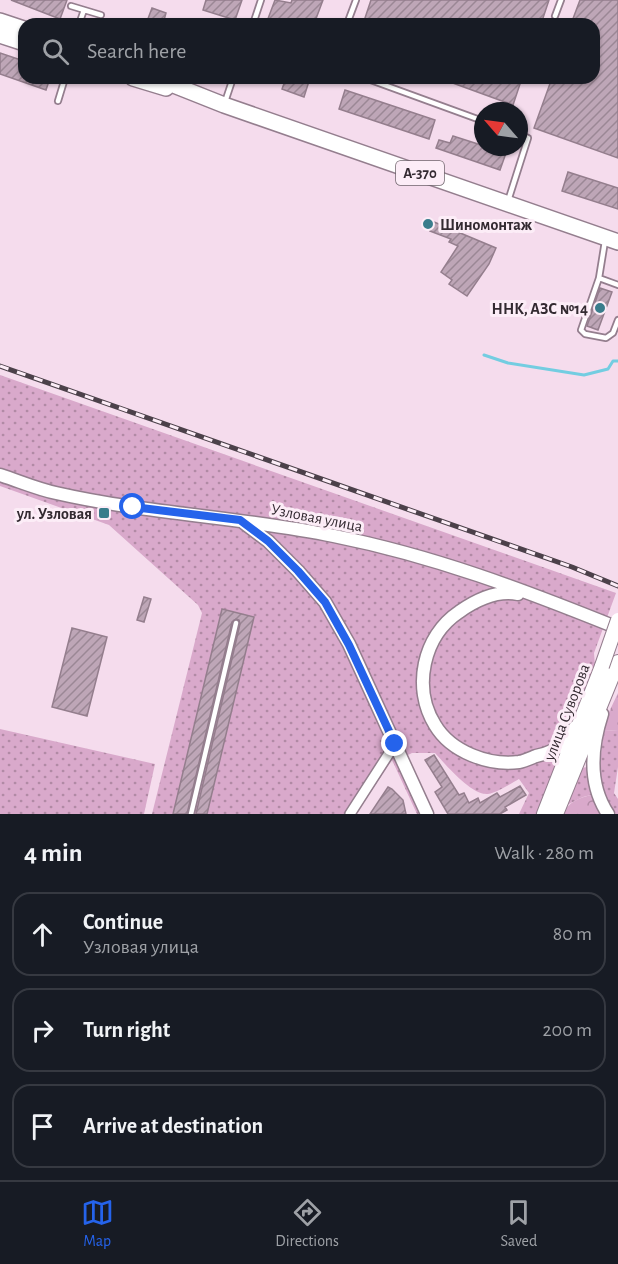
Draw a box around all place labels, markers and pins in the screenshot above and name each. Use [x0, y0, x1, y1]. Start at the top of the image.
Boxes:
marker: Шиномонтаж [421, 217, 435, 231]
place label: Шиномонтаж [440, 217, 533, 233]
place label: ННК, АЗС №14 [492, 301, 588, 317]
marker: ННК, АЗС №14 [593, 301, 607, 315]
place label: ул. Узловая [16, 506, 92, 523]
marker: ул. Узловая [97, 506, 111, 520]

